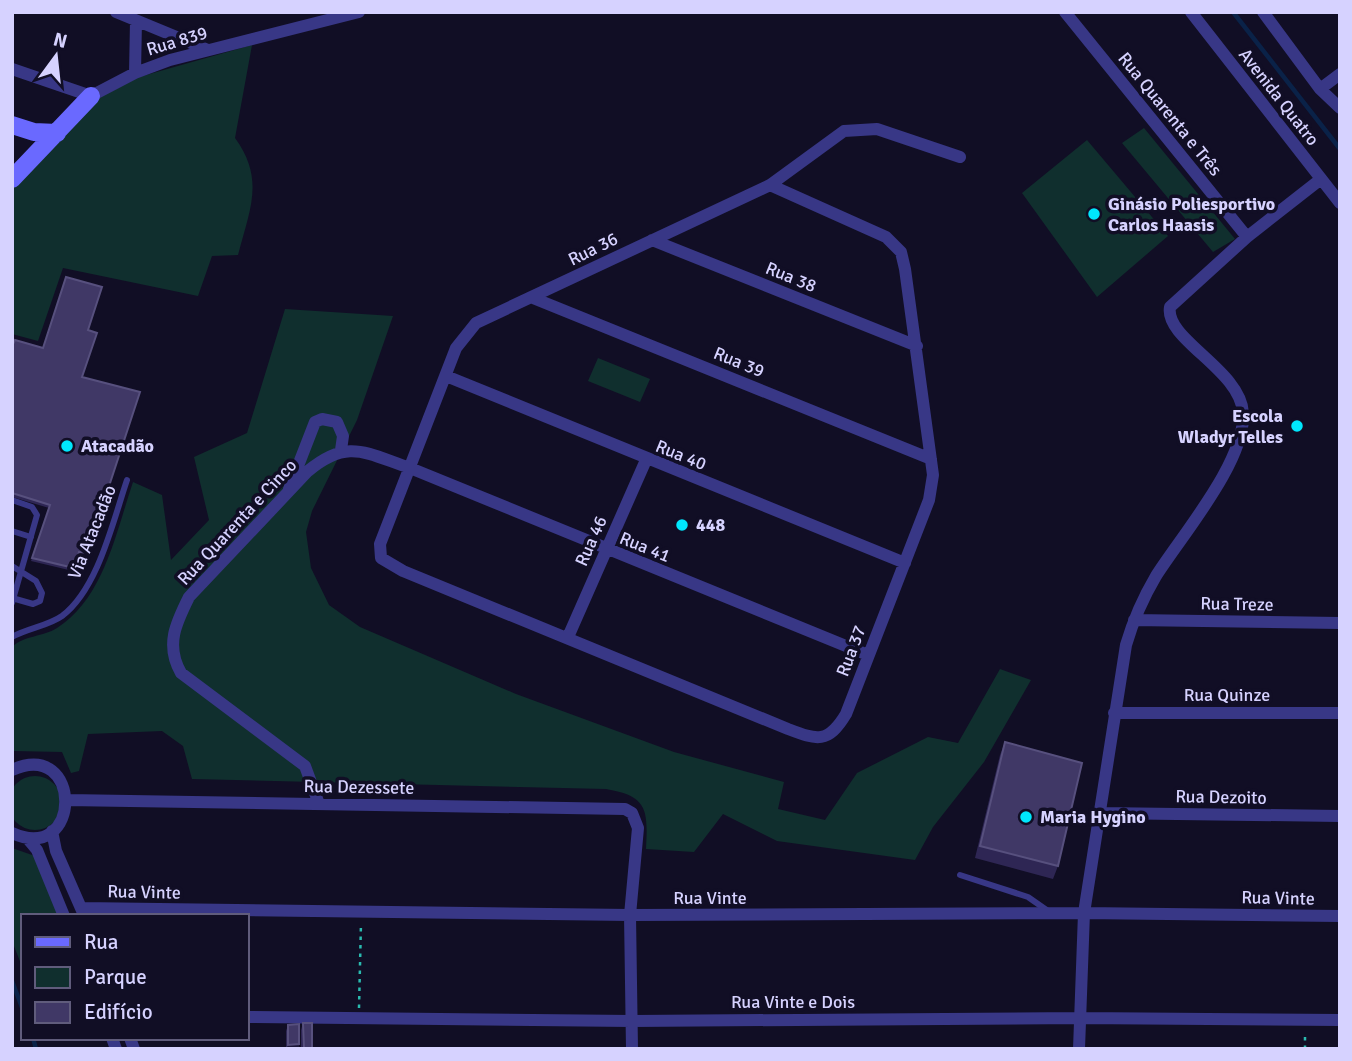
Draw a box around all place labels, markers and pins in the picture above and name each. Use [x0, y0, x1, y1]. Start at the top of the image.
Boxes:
place label: Ginásio Poliesportivo Carlos Haasis [1108, 193, 1275, 236]
marker: Ginásio Poliesportivo Carlos Haasis [1086, 206, 1102, 222]
place label: Escola Wladyr Telles [1178, 405, 1283, 448]
marker: Escola Wladyr Telles [1289, 418, 1305, 434]
place label: Atacadão [81, 435, 154, 457]
marker: Atacadão [59, 438, 75, 454]
place label: 448 [696, 514, 725, 536]
marker: 448 [674, 517, 690, 533]
place label: Maria Hygino [1040, 806, 1146, 828]
marker: Maria Hygino [1018, 809, 1034, 825]

